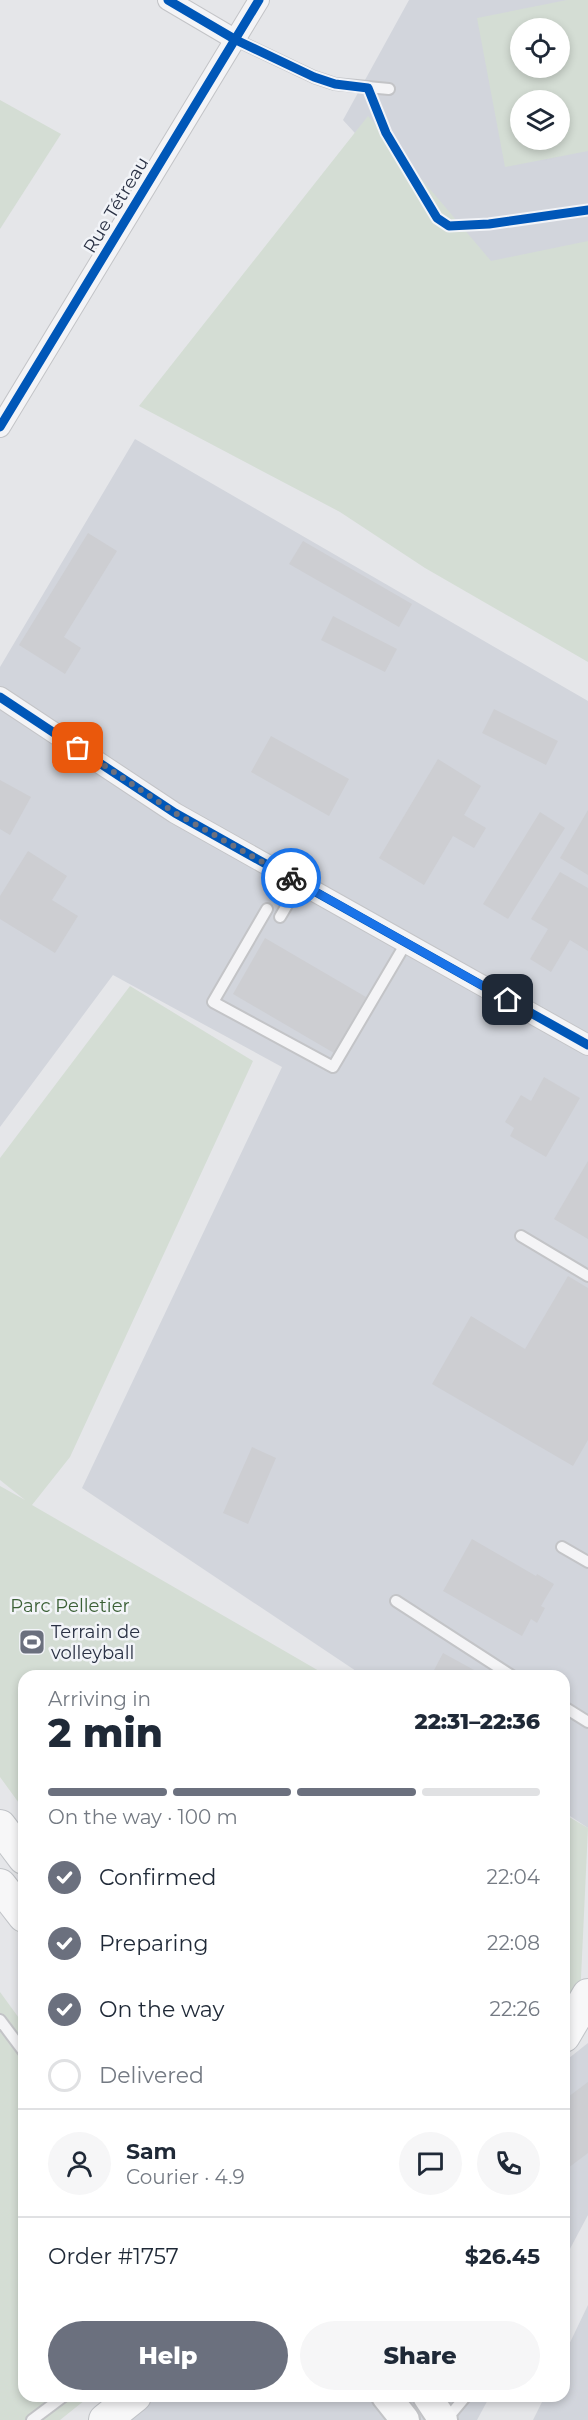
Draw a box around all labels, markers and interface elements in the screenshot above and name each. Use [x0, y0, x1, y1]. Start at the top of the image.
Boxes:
map controls [510, 18, 570, 150]
button: locate [510, 18, 570, 78]
button: layers [510, 90, 570, 150]
street label: Rue Tétreau [79, 153, 153, 257]
pin [52, 722, 103, 773]
icon: bag [61, 731, 94, 764]
courier [261, 848, 321, 908]
icon: bike [275, 862, 308, 895]
pin [482, 974, 533, 1025]
icon: home [491, 983, 524, 1016]
park label: Parc Pelletier [10, 1595, 130, 1617]
place label: Terrain de volleyball [51, 1621, 140, 1664]
sports icon: Terrain de volleyball [17, 1627, 47, 1657]
text: Arriving in [48, 1687, 151, 1711]
text: 22:31–22:36 [415, 1708, 540, 1735]
text: 2 min [48, 1709, 163, 1757]
text: On the way · 100 m [48, 1805, 238, 1829]
icon: check [48, 1861, 81, 1894]
text: Confirmed [99, 1864, 216, 1891]
text: 22:04 [487, 1865, 540, 1889]
icon: check [48, 1927, 81, 1960]
text: Preparing [99, 1930, 208, 1957]
text: 22:08 [487, 1931, 540, 1955]
icon: check [48, 1993, 81, 2026]
text: On the way [99, 1996, 224, 2023]
text: 22:26 [490, 1997, 540, 2021]
text: Delivered [99, 2062, 204, 2089]
button: person [48, 2132, 111, 2195]
button: chat [399, 2132, 462, 2195]
button: phone [477, 2132, 540, 2195]
text: Sam [126, 2138, 177, 2165]
text: Courier · 4.9 [126, 2165, 245, 2189]
text: Order #1757 [48, 2243, 179, 2270]
text: $26.45 [465, 2243, 540, 2270]
button: Help [48, 2321, 288, 2390]
button: Share [300, 2321, 540, 2390]

